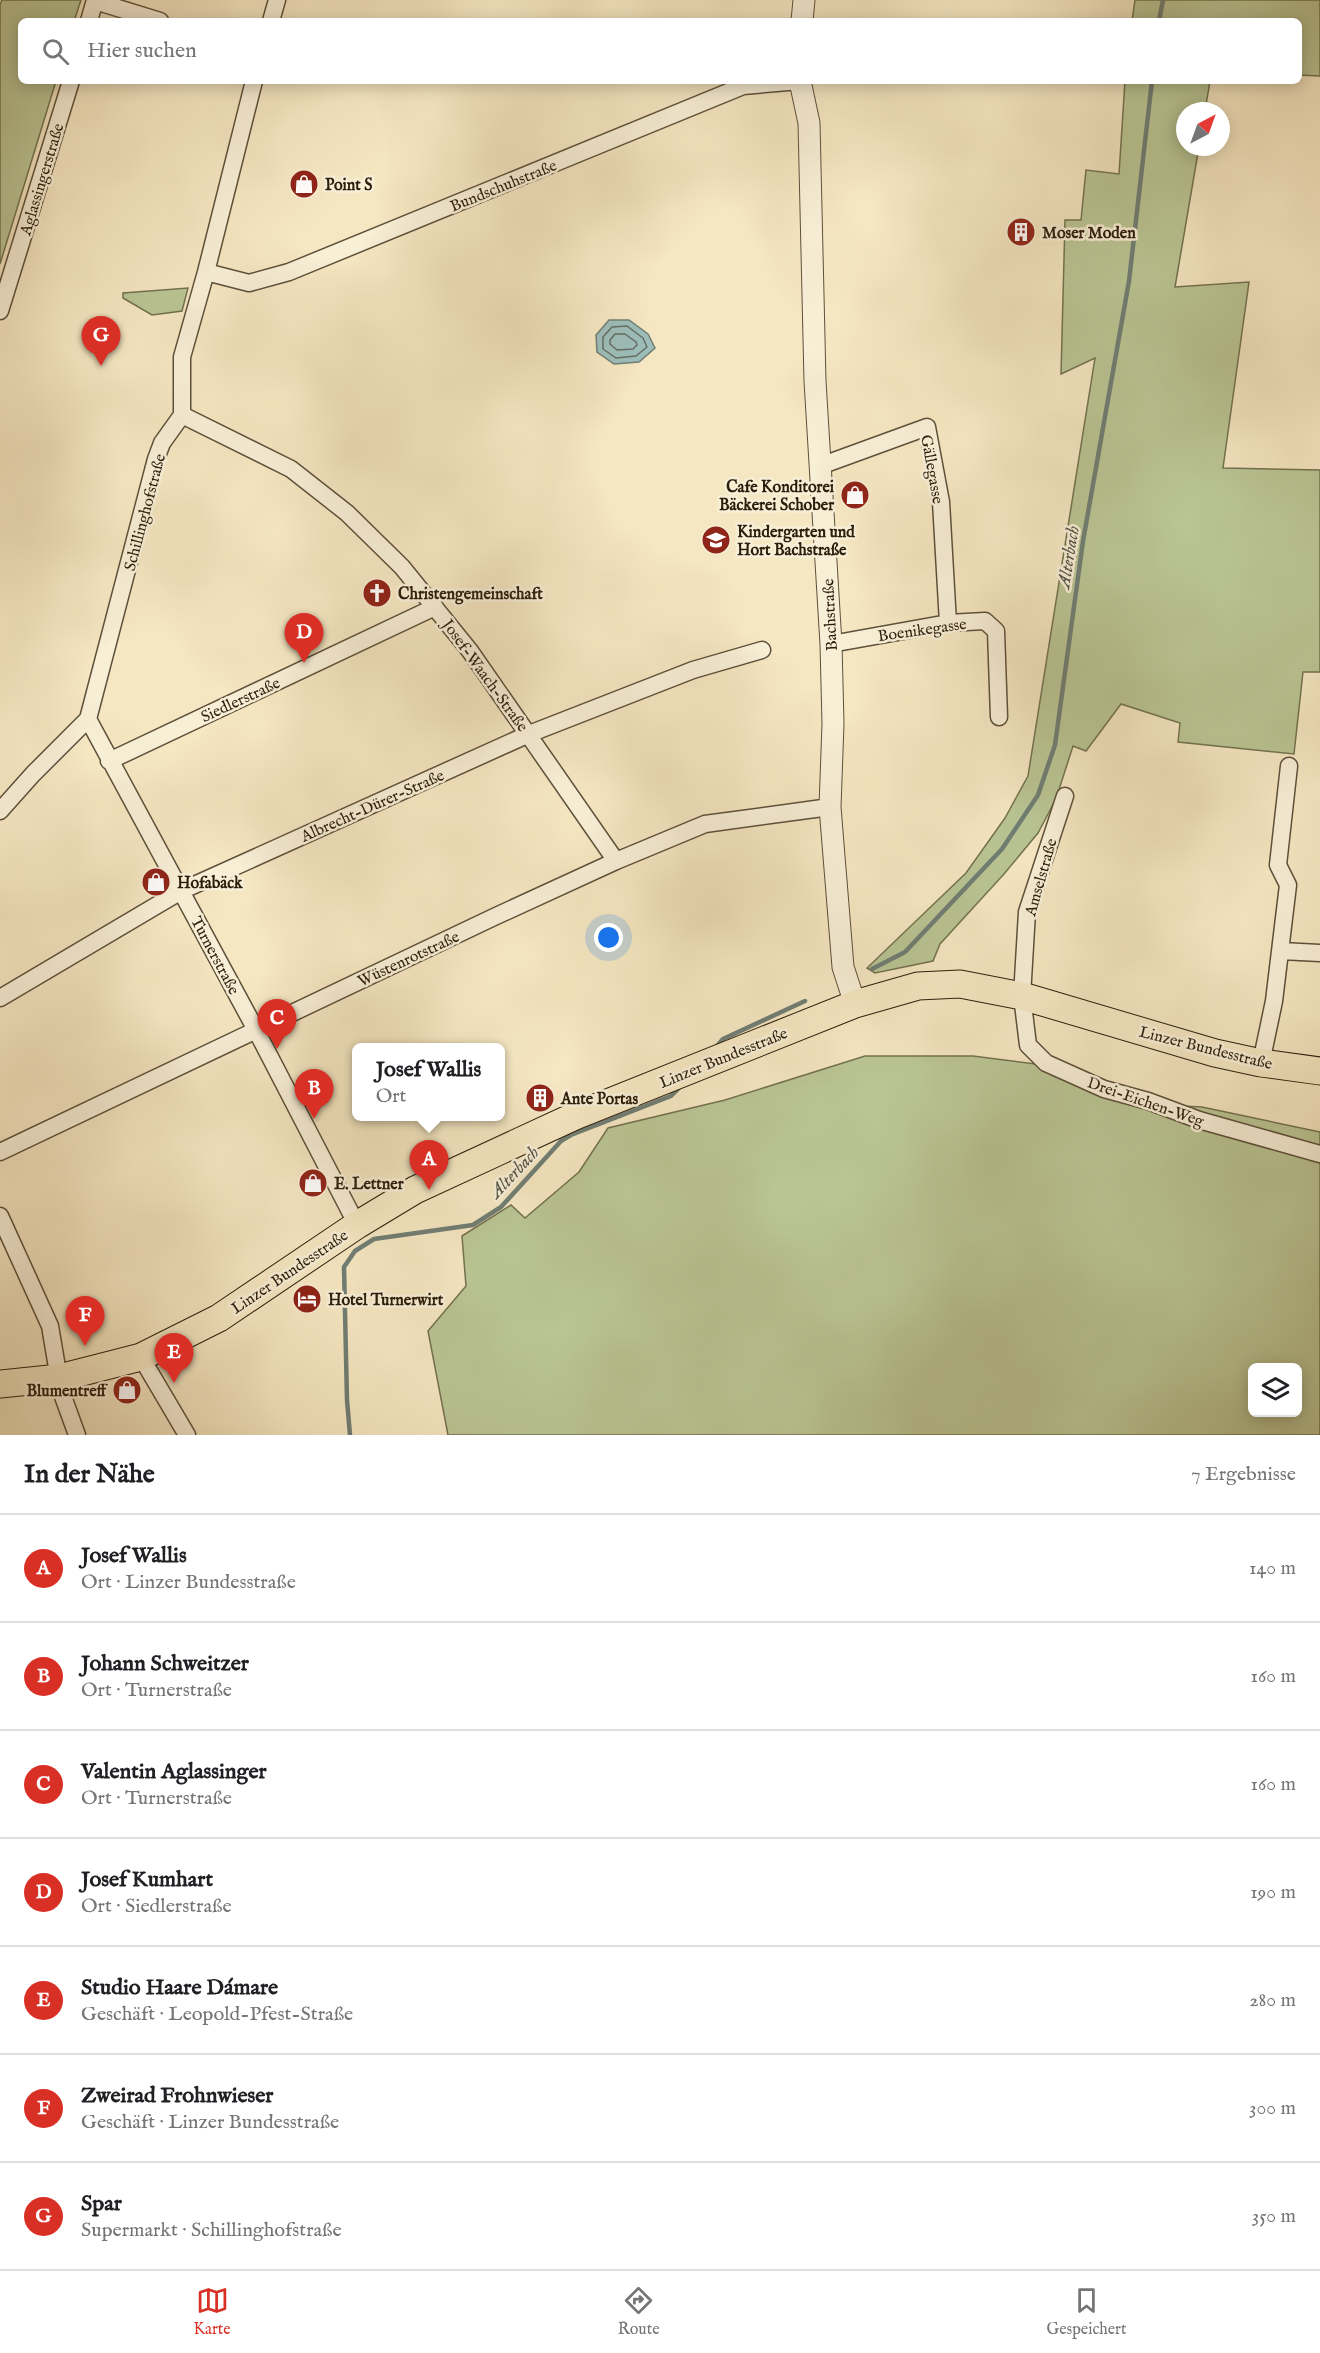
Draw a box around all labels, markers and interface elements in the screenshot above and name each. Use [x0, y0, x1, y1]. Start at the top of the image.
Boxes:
search box [18, 18, 1302, 84]
icon: search [39, 35, 72, 68]
text: Hier suchen [87, 37, 197, 65]
north arrow [1176, 102, 1230, 156]
street label: Aglassingerstraße [16, 121, 69, 239]
street label: Bundschuhstraße [448, 156, 560, 217]
shop icon: Point S [288, 168, 320, 200]
place label: Point S [325, 176, 372, 196]
building icon: Moser Moden [1005, 216, 1037, 248]
place label: Moser Moden [1042, 224, 1136, 244]
pin: G [82, 316, 120, 366]
street label: Gällegasse [915, 433, 947, 505]
street label: Schillinghofstraße [121, 452, 171, 573]
place label: Cafe Konditorei Bäckerei Schober [719, 478, 835, 516]
shop icon: Cafe Konditorei Bäckerei Schober [839, 479, 871, 511]
place label: Kindergarten und Hort Bachstraße [737, 523, 855, 561]
school or university icon: Kindergarten und Hort Bachstraße [700, 524, 732, 556]
water label: Alterbach [1053, 524, 1086, 592]
church icon: Christengemeinschaft [361, 577, 393, 609]
street label: Bachstraße [819, 578, 843, 652]
place label: Christengemeinschaft [398, 585, 543, 605]
pin: D [284, 614, 324, 663]
street label: Josef-Waach-Straße [436, 615, 532, 736]
street label: Boenikegasse [877, 615, 968, 647]
street label: Siedlerstraße [198, 674, 284, 728]
street label: Albrecht-Dürer-Straße [297, 766, 448, 848]
street label: Amselstraße [1021, 836, 1063, 920]
shop icon: Hofabäck [140, 866, 172, 898]
place label: Hofabäck [177, 874, 243, 894]
street label: Turnerstraße [185, 913, 243, 998]
your location [594, 923, 623, 952]
street label: Wüstenrotstraße [355, 928, 463, 992]
pin: C [258, 1000, 296, 1049]
street label: Linzer Bundesstraße [1137, 1023, 1274, 1075]
street label: Linzer Bundesstraße [657, 1024, 791, 1094]
popup [352, 1043, 505, 1121]
text: Josef Wallis [376, 1056, 481, 1084]
pin: B [294, 1070, 334, 1119]
street label: Drei-Eichen-Weg [1084, 1074, 1207, 1132]
building icon: Ante Portas [524, 1082, 556, 1114]
text: Ort [376, 1084, 406, 1109]
place label: Ante Portas [560, 1090, 638, 1110]
pin: A [410, 1140, 448, 1190]
water label: Alterbach [484, 1142, 545, 1205]
shop icon: E. Lettner [297, 1167, 329, 1199]
place label: E. Lettner [334, 1175, 404, 1195]
street label: Linzer Bundesstraße [228, 1226, 352, 1319]
hotel icon: Hotel Turnerwirt [291, 1283, 323, 1315]
place label: Hotel Turnerwirt [328, 1291, 444, 1311]
pin: F [66, 1296, 104, 1346]
pin: E [154, 1334, 194, 1383]
map controls [1248, 1363, 1302, 1417]
button: layers [1248, 1363, 1302, 1417]
shop icon: Blumentreff [111, 1374, 143, 1406]
place label: Blumentreff [26, 1382, 108, 1402]
text: In der Nähe [24, 1458, 155, 1491]
text: 7 Ergebnisse [1191, 1462, 1296, 1487]
text: Josef Wallis [81, 1542, 187, 1570]
text: A [37, 1556, 50, 1581]
text: 140 m [1249, 1556, 1296, 1581]
text: Ort · Linzer Bundesstraße [81, 1570, 296, 1595]
text: Johann Schweitzer [81, 1650, 249, 1678]
text: B [37, 1664, 50, 1689]
text: 160 m [1250, 1664, 1296, 1689]
text: Ort · Turnerstraße [81, 1678, 232, 1703]
text: Valentin Aglassinger [81, 1758, 267, 1786]
text: C [36, 1772, 51, 1797]
text: 160 m [1250, 1772, 1296, 1797]
text: Ort · Turnerstraße [81, 1786, 232, 1811]
text: Josef Kumhart [81, 1866, 213, 1894]
text: D [35, 1880, 52, 1905]
text: 190 m [1250, 1880, 1296, 1905]
text: Ort · Siedlerstraße [81, 1894, 232, 1919]
text: Studio Haare Dámare [81, 1974, 278, 2002]
text: E [37, 1988, 50, 2013]
text: 280 m [1249, 1988, 1296, 2013]
text: Geschäft · Leopold-Pfest-Straße [81, 2002, 353, 2027]
text: Zweirad Frohnwieser [81, 2082, 273, 2110]
text: F [37, 2096, 50, 2121]
text: 300 m [1249, 2096, 1296, 2121]
text: Geschäft · Linzer Bundesstraße [81, 2110, 339, 2135]
text: Spar [81, 2190, 122, 2218]
text: G [36, 2204, 51, 2229]
text: 350 m [1252, 2204, 1296, 2229]
text: Supermarkt · Schillinghofstraße [81, 2218, 342, 2243]
tab: Karte [194, 2284, 231, 2340]
tab: Route [618, 2284, 660, 2340]
tab: Gespeichert [1047, 2284, 1126, 2340]

